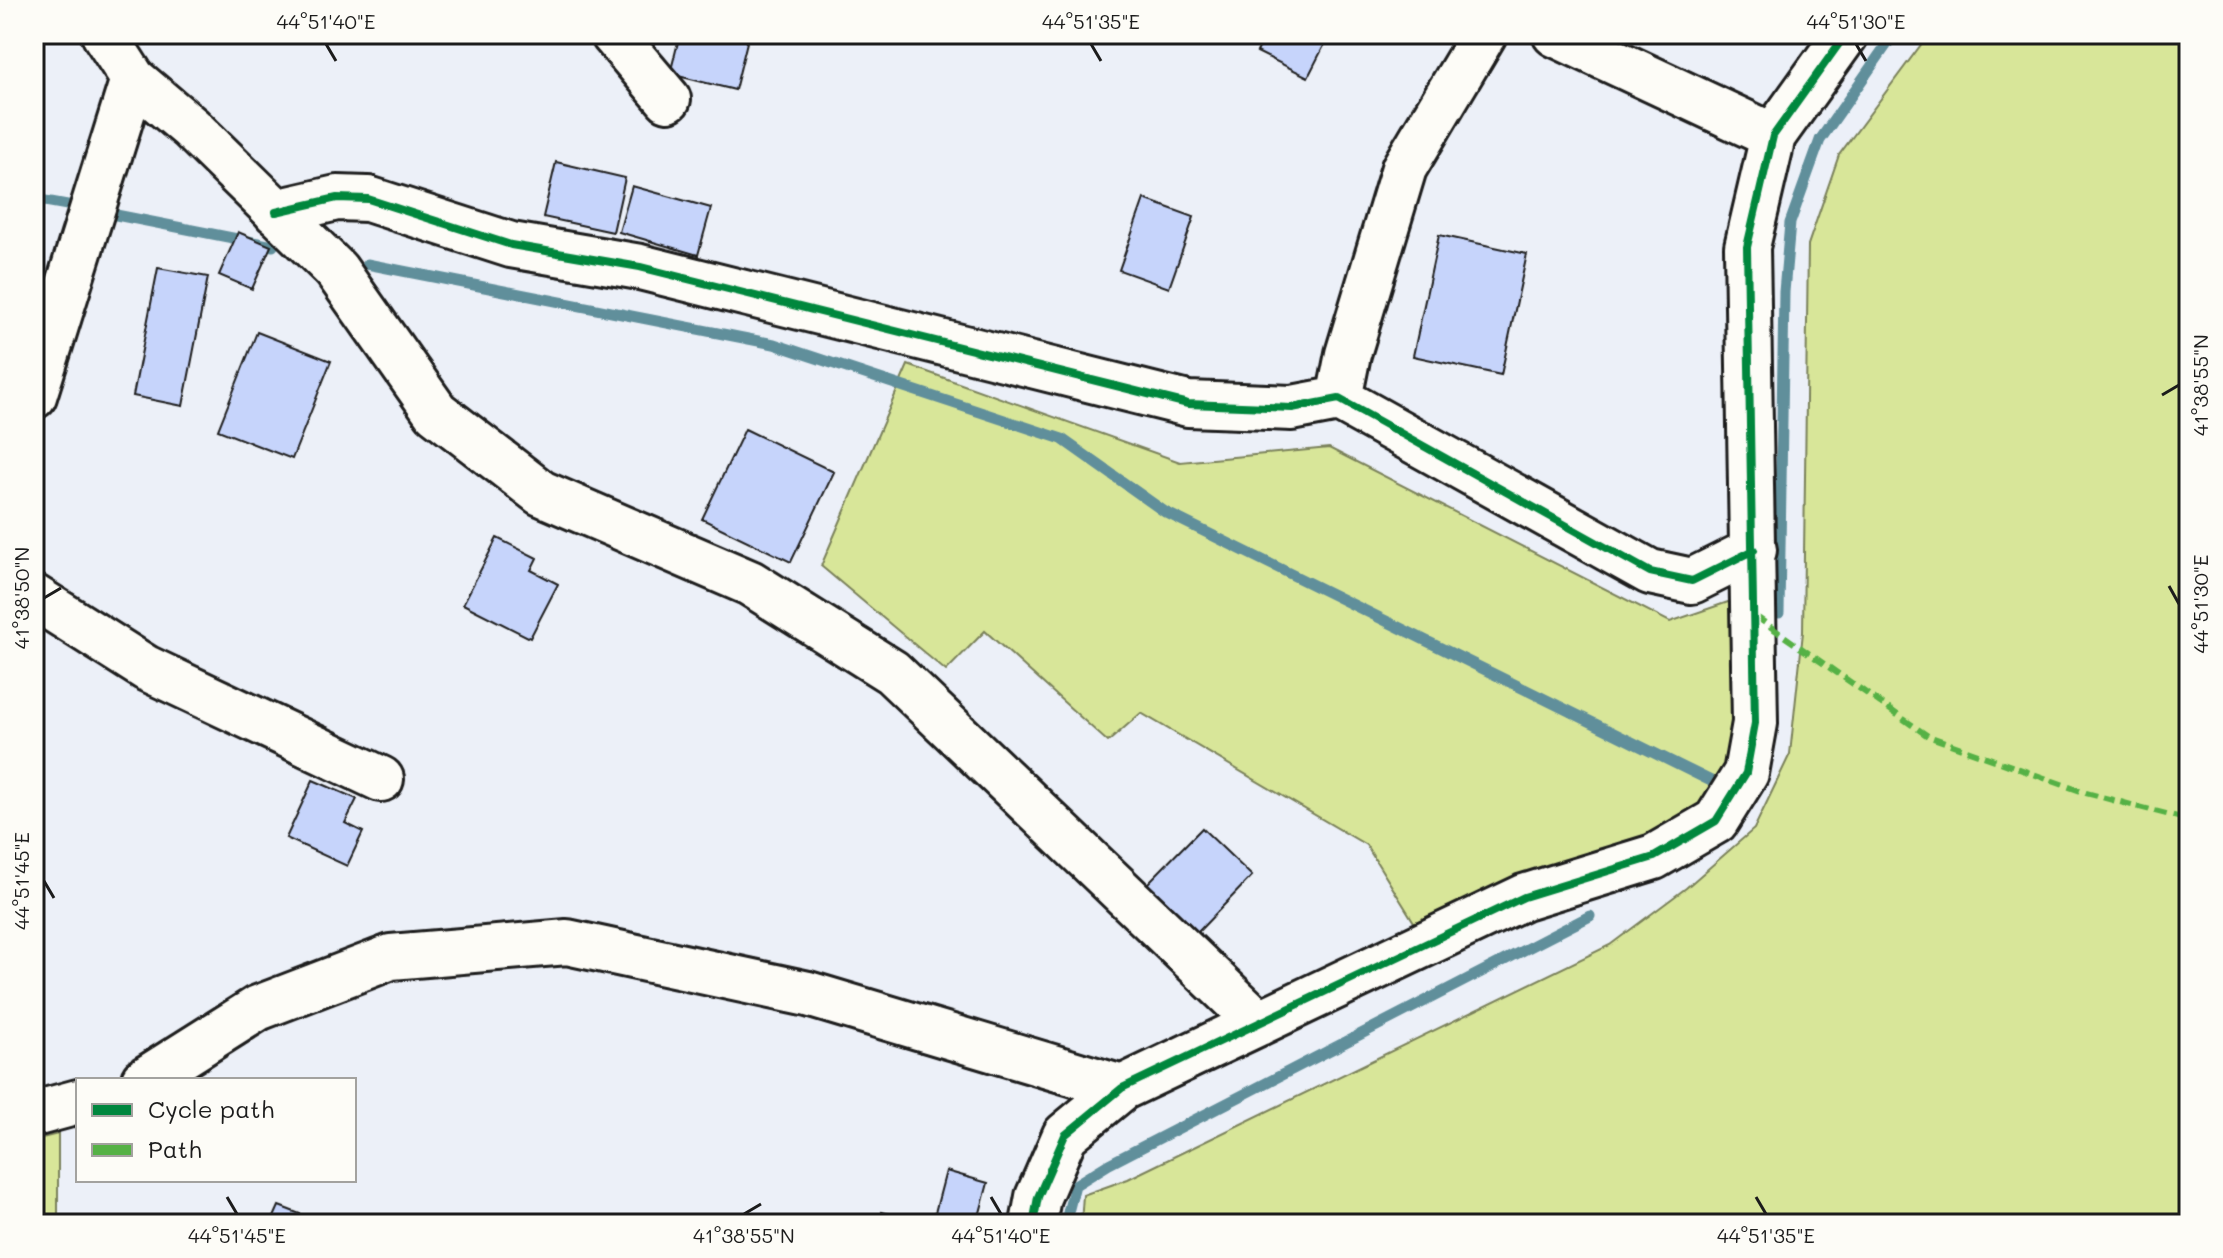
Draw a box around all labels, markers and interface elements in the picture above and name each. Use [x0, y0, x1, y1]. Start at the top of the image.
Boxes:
text: 44°51'40"E [277, 8, 375, 34]
text: 44°51'35"E [1042, 8, 1140, 34]
text: 44°51'30"E [1807, 8, 1905, 34]
text: 41°38'55"N [2187, 334, 2213, 436]
text: 41°38'50"N [8, 547, 34, 649]
text: 44°51'30"E [2187, 555, 2213, 653]
text: 44°51'45"E [8, 832, 34, 930]
legend [76, 1078, 356, 1182]
text: Cycle path [148, 1093, 274, 1124]
text: Path [148, 1133, 202, 1164]
text: 44°51'45"E [188, 1222, 286, 1248]
text: 41°38'55"N [693, 1222, 795, 1248]
text: 44°51'40"E [952, 1222, 1050, 1248]
text: 44°51'35"E [1717, 1222, 1815, 1248]

